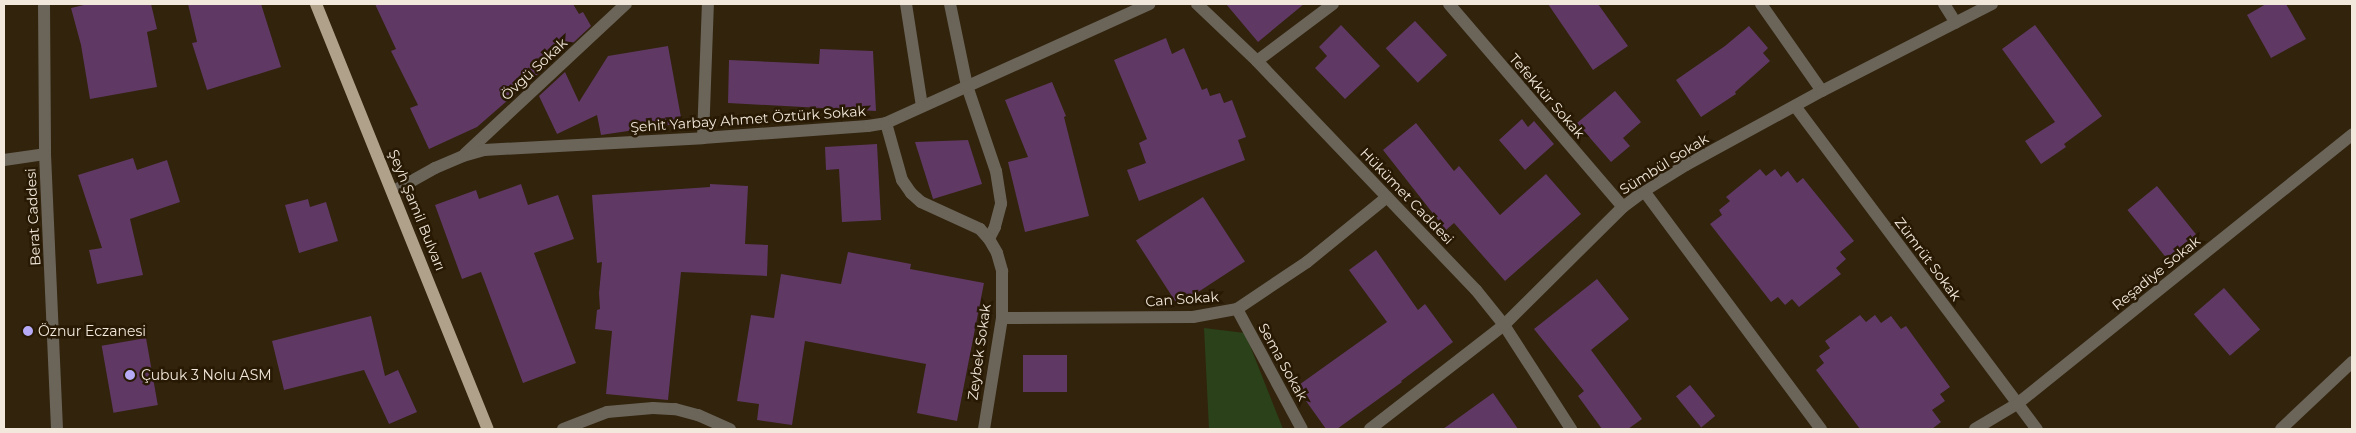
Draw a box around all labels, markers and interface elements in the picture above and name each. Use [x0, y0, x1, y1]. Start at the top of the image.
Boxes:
street label: Övgü Sokak [498, 34, 570, 104]
street label: Tefekkür Sokak [1506, 50, 1588, 142]
street label: Şehit Yarbay Ahmet Öztürk Sokak [630, 102, 866, 136]
street label: Sümbül Sokak [1617, 130, 1711, 198]
street label: Hükümet Caddesi [1357, 144, 1457, 248]
street label: Şeyh Şamil Bulvarı [385, 147, 449, 273]
street label: Berat Caddesi [22, 168, 44, 266]
street label: Zümrüt Sokak [1891, 214, 1965, 304]
street label: Reşadiye Sokak [2109, 232, 2203, 314]
street label: Can Sokak [1145, 288, 1219, 310]
street label: Zeybek Sokak [964, 303, 994, 401]
street label: Sema Sokak [1255, 320, 1311, 404]
place label: Öznur Eczanesi [38, 323, 146, 339]
marker: Öznur Eczanesi [22, 325, 34, 337]
place label: Çubuk 3 Nolu ASM [141, 367, 272, 383]
marker: Çubuk 3 Nolu ASM [123, 368, 137, 382]

